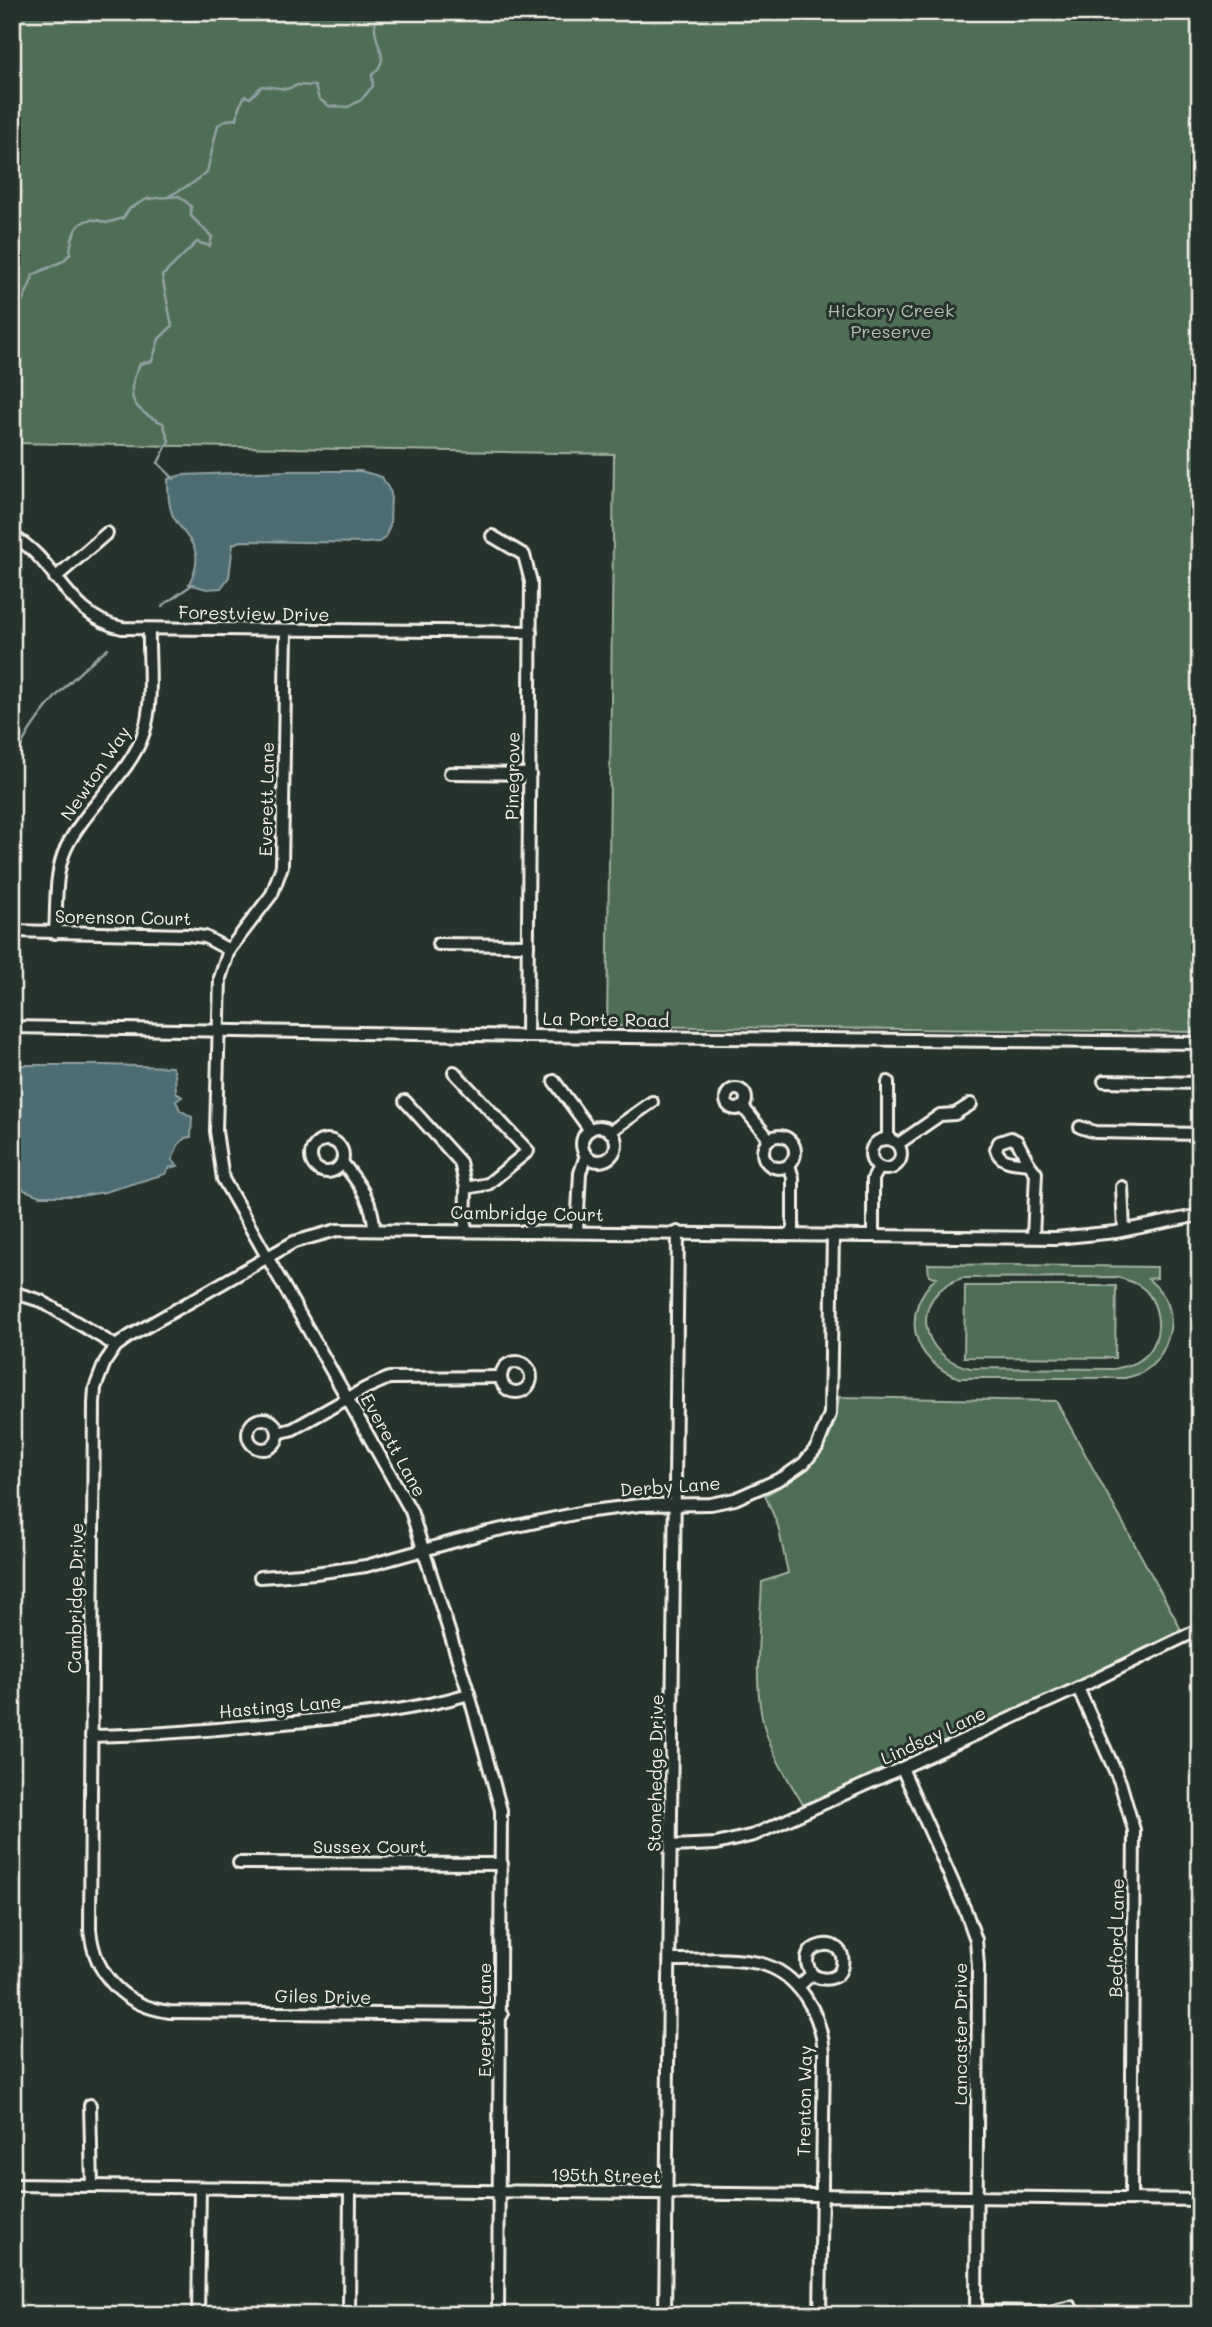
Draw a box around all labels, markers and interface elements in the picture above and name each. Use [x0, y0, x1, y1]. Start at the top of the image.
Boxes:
park label: Hickory Creek Preserve [827, 298, 955, 343]
street label: Forestview Drive [178, 600, 330, 626]
street label: Newton Way [55, 721, 135, 825]
street label: Pinegrove [499, 732, 525, 820]
street label: Everett Lane [253, 742, 279, 856]
street label: Sorenson Court [55, 904, 191, 930]
street label: La Porte Road [542, 1006, 670, 1032]
street label: Cambridge Court [450, 1200, 604, 1226]
street label: Everett Lane [356, 1389, 432, 1501]
street label: Derby Lane [619, 1471, 721, 1501]
street label: Cambridge Drive [62, 1522, 88, 1674]
street label: Hastings Lane [218, 1689, 342, 1723]
street label: Stonehedge Drive [642, 1694, 668, 1852]
street label: Lindsay Lane [877, 1700, 989, 1770]
street label: Sussex Court [313, 1834, 427, 1858]
street label: Bedford Lane [1103, 1878, 1129, 1998]
street label: Everett Lane [472, 1963, 496, 2077]
street label: Lancaster Drive [948, 1963, 972, 2105]
street label: Giles Drive [275, 1983, 371, 2009]
street label: Trenton Way [791, 2045, 817, 2157]
street label: 195th Street [551, 2162, 661, 2188]

